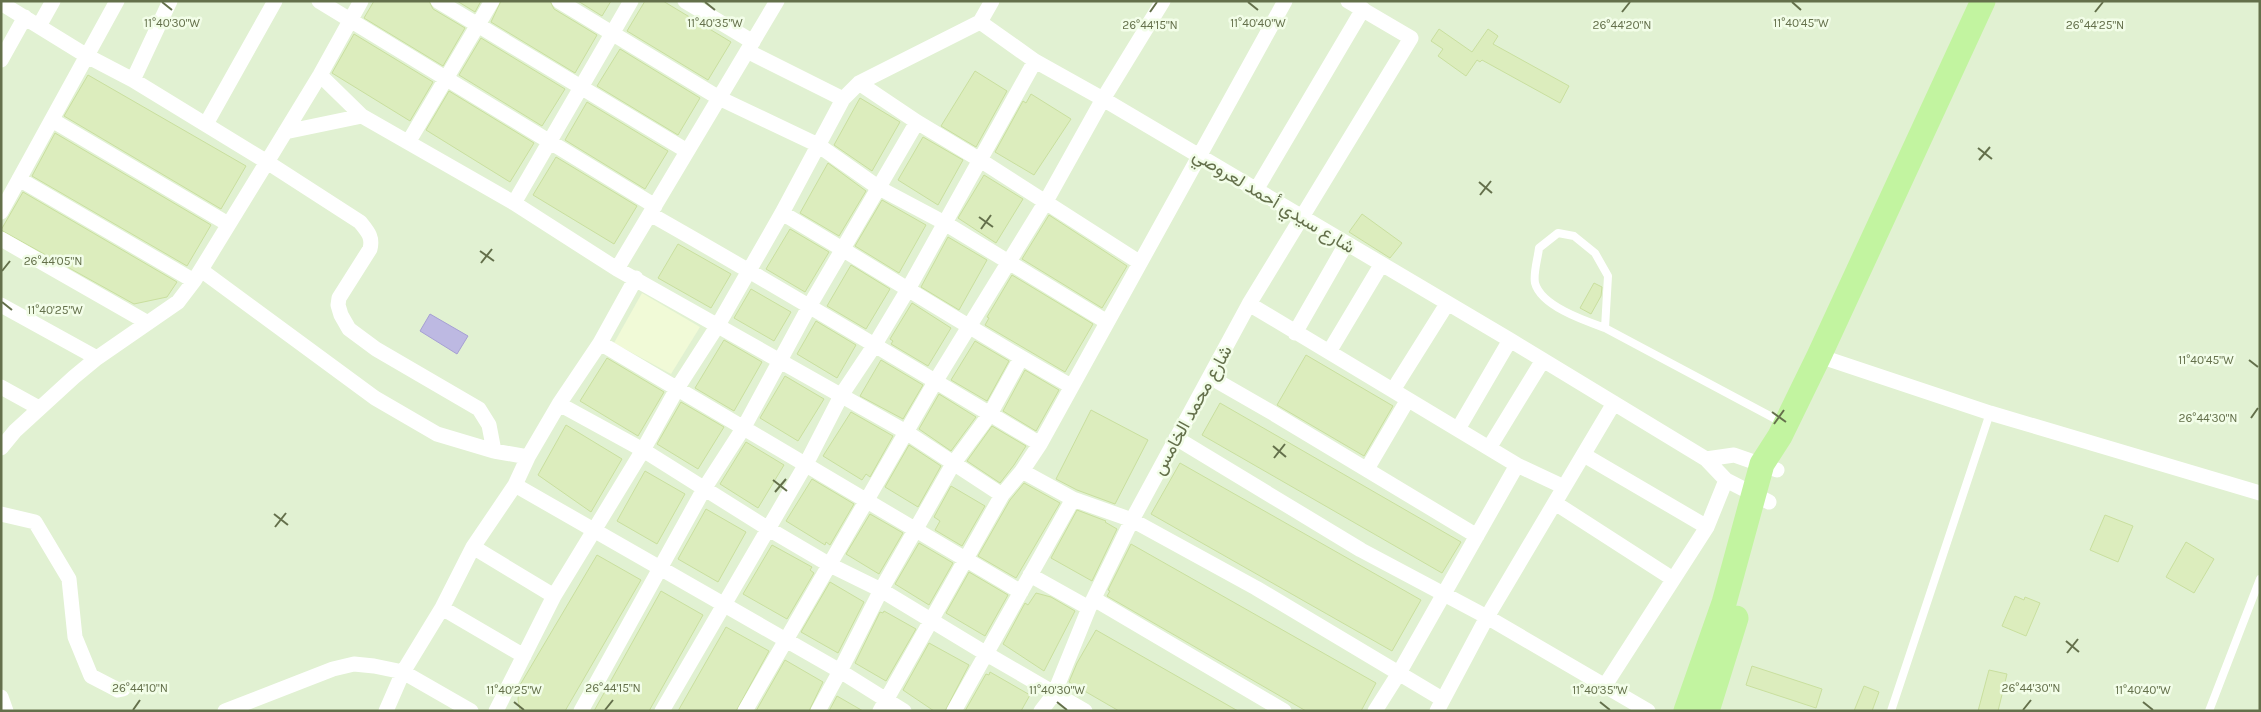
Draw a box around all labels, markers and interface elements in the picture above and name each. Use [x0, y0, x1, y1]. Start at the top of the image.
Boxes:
text: 11°40'30"W [144, 16, 200, 30]
text: 11°40'35"W [687, 16, 743, 30]
text: 11°40'40"W [1230, 16, 1286, 30]
text: 11°40'45"W [1773, 16, 1829, 30]
text: 26°44'15"N [1122, 18, 1178, 32]
text: 26°44'20"N [1593, 18, 1651, 32]
text: 26°44'25"N [2066, 18, 2124, 32]
street label: شارع سيدي أحمد لعروصي [1187, 144, 1359, 262]
text: 26°44'05"N [24, 254, 82, 268]
text: 11°40'25"W [27, 303, 83, 317]
street label: شارع محمد الخامس [1147, 341, 1238, 479]
text: 11°40'45"W [2178, 353, 2234, 367]
text: 26°44'30"N [2178, 411, 2238, 425]
text: 26°44'10"N [112, 681, 168, 695]
text: 26°44'15"N [585, 681, 641, 695]
text: 26°44'30"N [2001, 681, 2061, 695]
text: 11°40'25"W [486, 683, 542, 697]
text: 11°40'30"W [1029, 683, 1085, 697]
text: 11°40'35"W [1572, 683, 1628, 697]
text: 11°40'40"W [2115, 683, 2171, 697]

